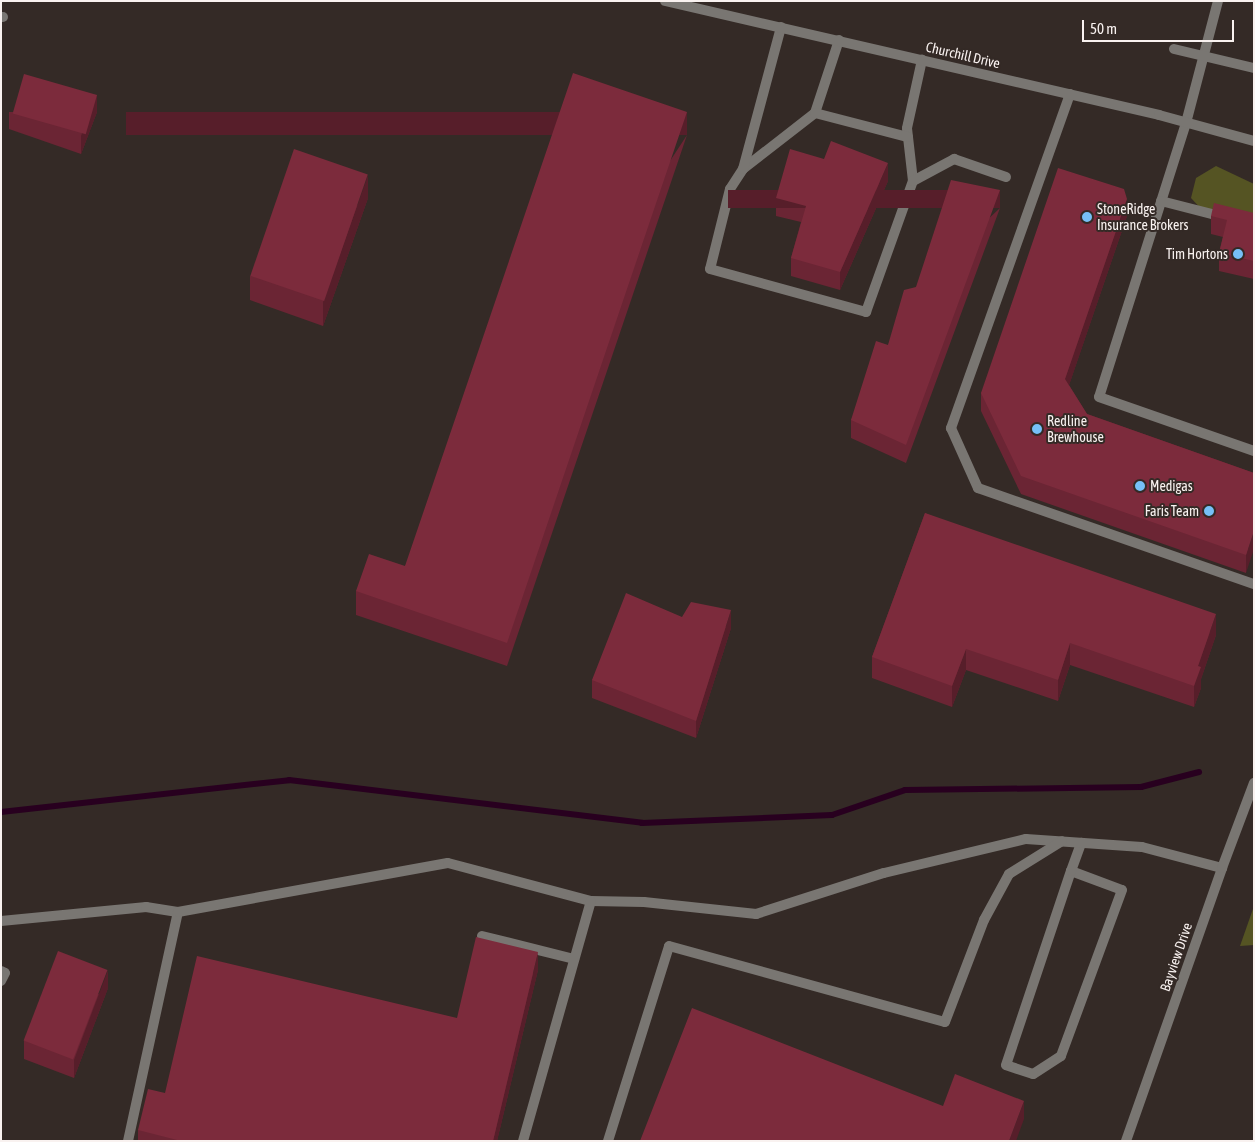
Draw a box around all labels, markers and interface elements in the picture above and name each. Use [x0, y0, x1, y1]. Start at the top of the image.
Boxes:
scale bar [1085, 10, 1238, 42]
text: 50 m [1090, 20, 1117, 37]
street label: Churchill Drive [924, 38, 1002, 72]
place label: StoneRidge Insurance Brokers [1097, 201, 1188, 233]
marker: StoneRidge Insurance Brokers [1081, 211, 1093, 223]
place label: Tim Hortons [1166, 246, 1228, 262]
marker: Tim Hortons [1232, 248, 1244, 260]
place label: Redline Brewhouse [1047, 413, 1104, 446]
marker: Redline Brewhouse [1031, 423, 1043, 435]
place label: Medigas [1150, 478, 1193, 494]
marker: Medigas [1134, 480, 1146, 492]
place label: Faris Team [1145, 503, 1199, 519]
marker: Faris Team [1203, 505, 1215, 517]
street label: Bayview Drive [1156, 920, 1196, 994]

